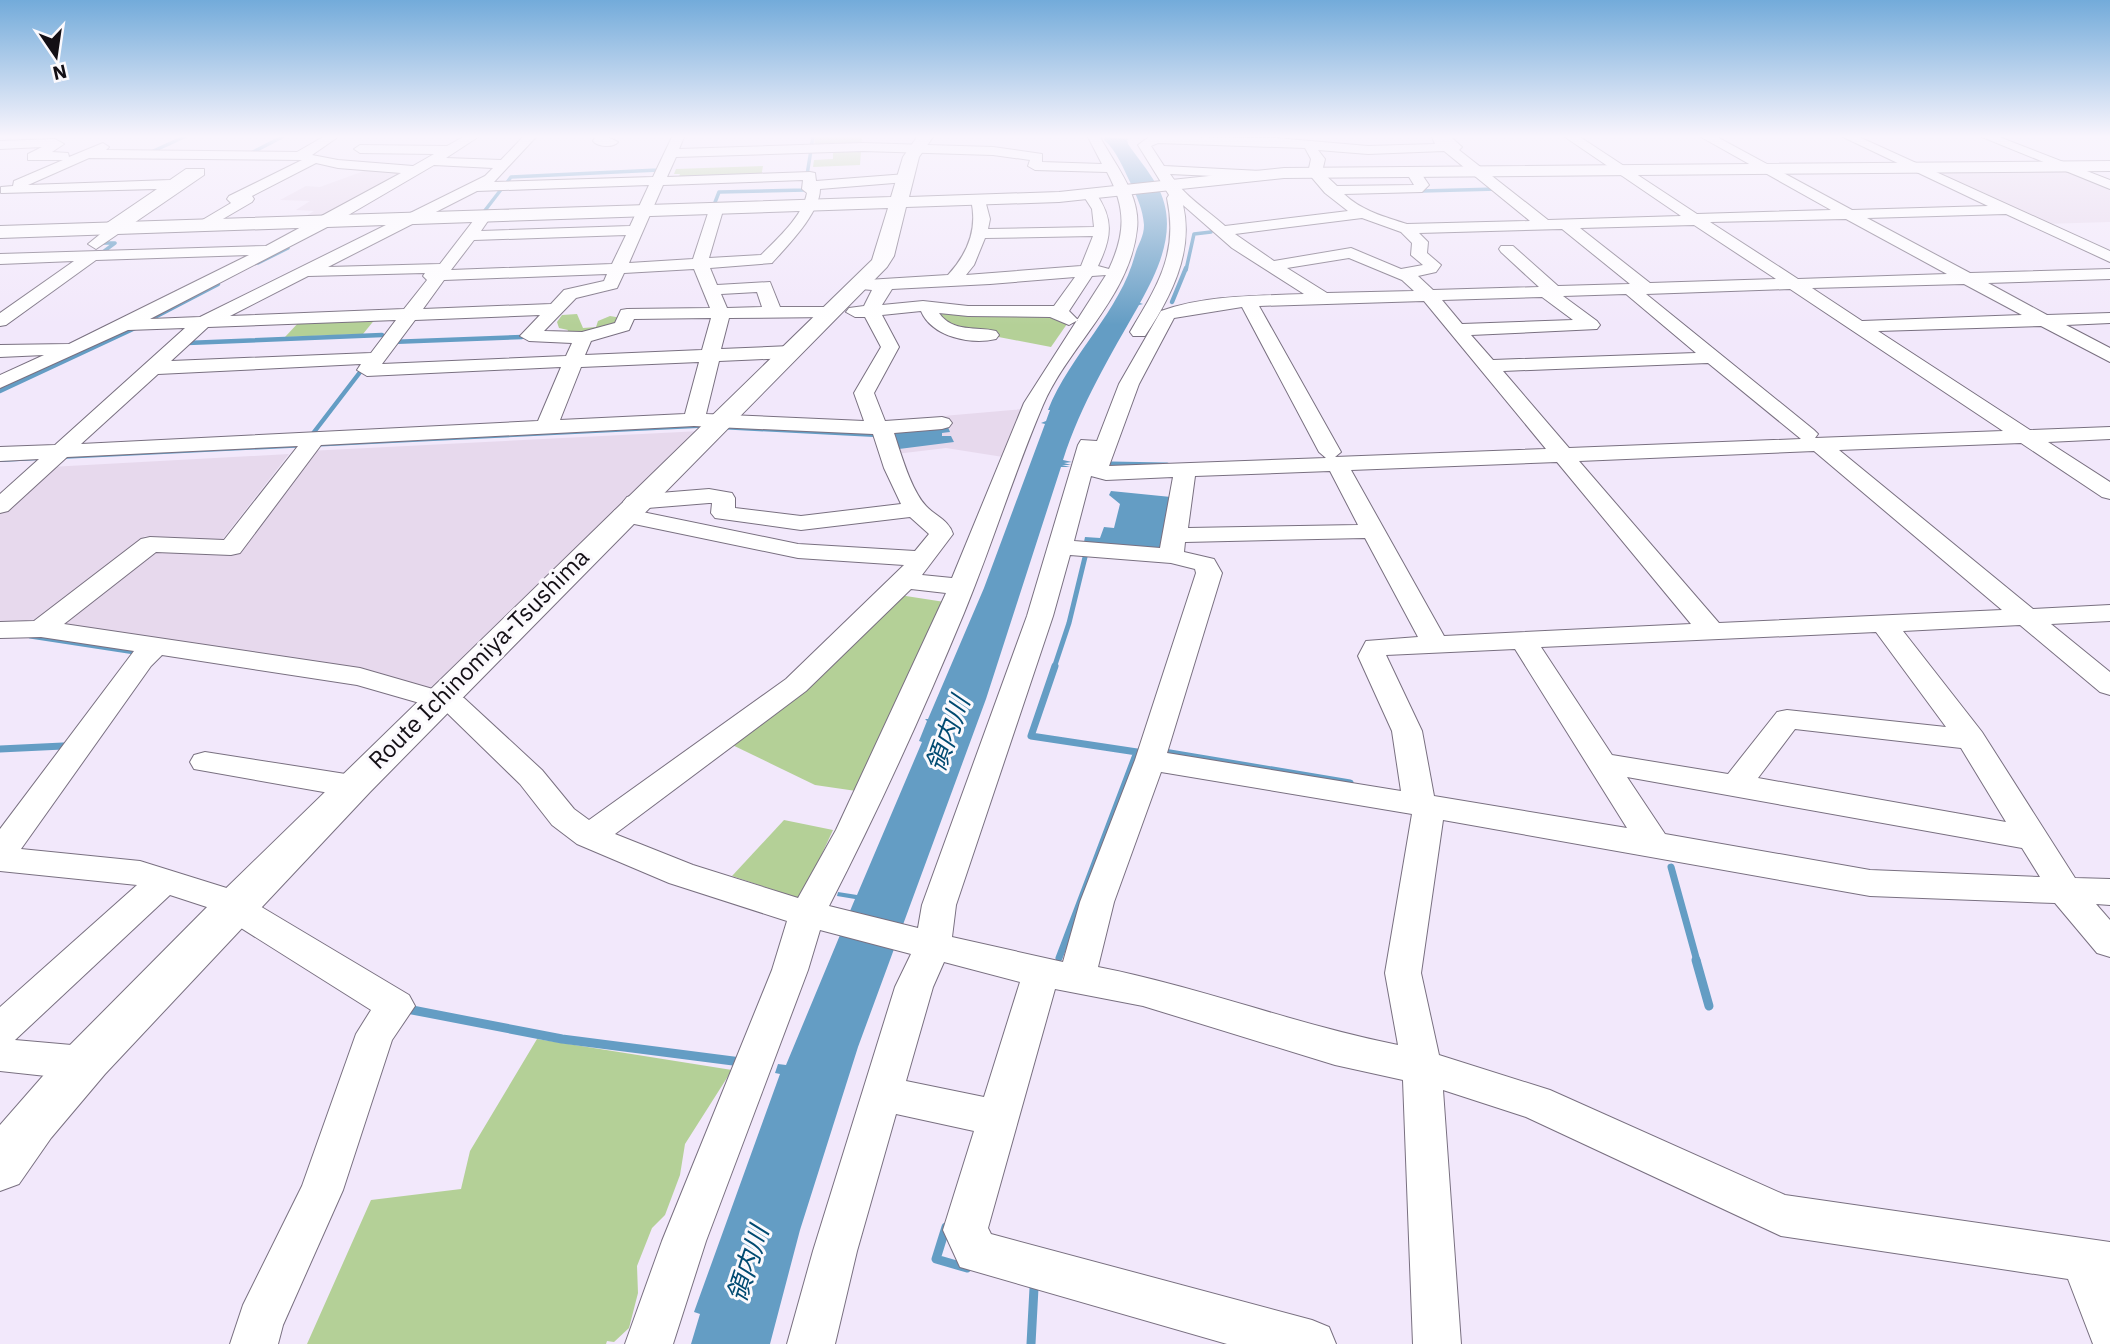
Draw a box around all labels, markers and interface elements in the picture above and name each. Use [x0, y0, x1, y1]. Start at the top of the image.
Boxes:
north arrow [21, 21, 91, 91]
text: N [50, 59, 69, 86]
street label: Route Ichinomiya-Tsushima [361, 541, 596, 776]
water label: 領内川 [918, 688, 977, 776]
water label: 領内川 [719, 1219, 776, 1306]

